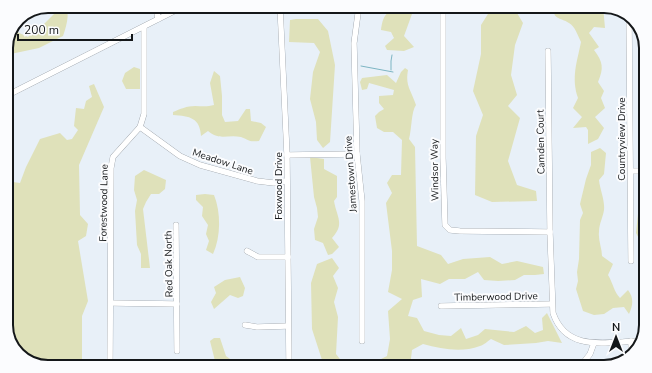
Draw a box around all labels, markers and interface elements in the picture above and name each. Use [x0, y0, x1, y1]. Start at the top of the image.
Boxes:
scale bar [18, 16, 132, 42]
text: 200 m [24, 22, 59, 38]
street label: Countryview Drive [615, 97, 629, 181]
street label: Camden Court [533, 109, 549, 174]
street label: Jamestown Drive [341, 135, 361, 214]
street label: Windsor Way [427, 138, 443, 201]
street label: Meadow Lane [190, 146, 255, 178]
street label: Foxwood Drive [272, 152, 286, 220]
street label: Forestwood Lane [96, 164, 112, 242]
street label: Red Oak North [161, 230, 177, 298]
street label: Timberwood Drive [454, 289, 538, 305]
north arrow [596, 317, 636, 357]
text: N [612, 320, 620, 335]

